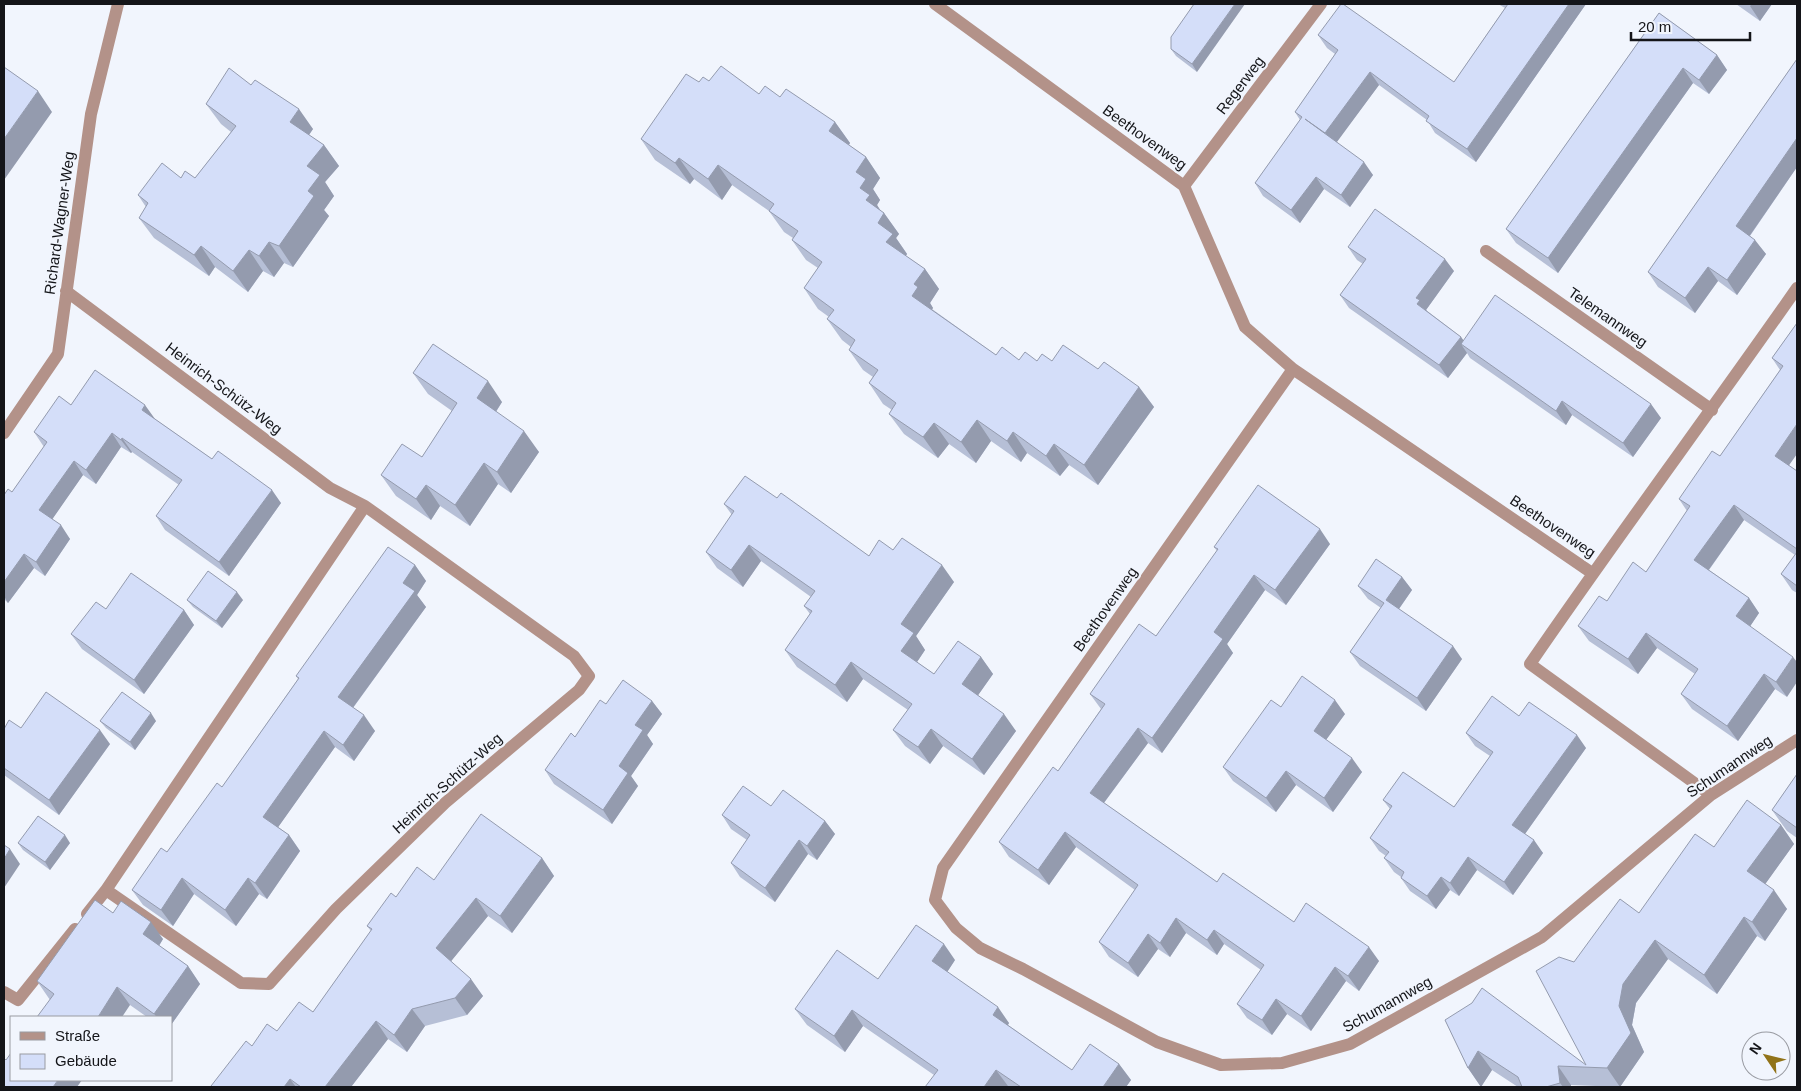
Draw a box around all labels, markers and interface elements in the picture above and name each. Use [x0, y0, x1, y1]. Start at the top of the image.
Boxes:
scale bar [1631, 10, 1750, 42]
text: 20 m [1638, 18, 1671, 35]
street label: Regerweg [1213, 53, 1267, 117]
street label: Beethovenweg [1100, 101, 1190, 173]
street label: Richard-Wagner-Weg [41, 150, 77, 296]
street label: Telemannweg [1565, 283, 1651, 351]
street label: Heinrich-Schütz-Weg [162, 339, 286, 437]
street label: Beethovenweg [1507, 491, 1599, 561]
street label: Beethovenweg [1070, 563, 1140, 655]
street label: Heinrich-Schütz-Weg [389, 729, 505, 837]
street label: Schumannweg [1683, 731, 1775, 801]
street label: Schumannweg [1339, 973, 1435, 1035]
legend [10, 1016, 172, 1081]
text: Straße [55, 1027, 100, 1044]
north arrow [1741, 1031, 1791, 1081]
text: N [1746, 1040, 1765, 1057]
text: Gebäude [55, 1052, 117, 1069]

